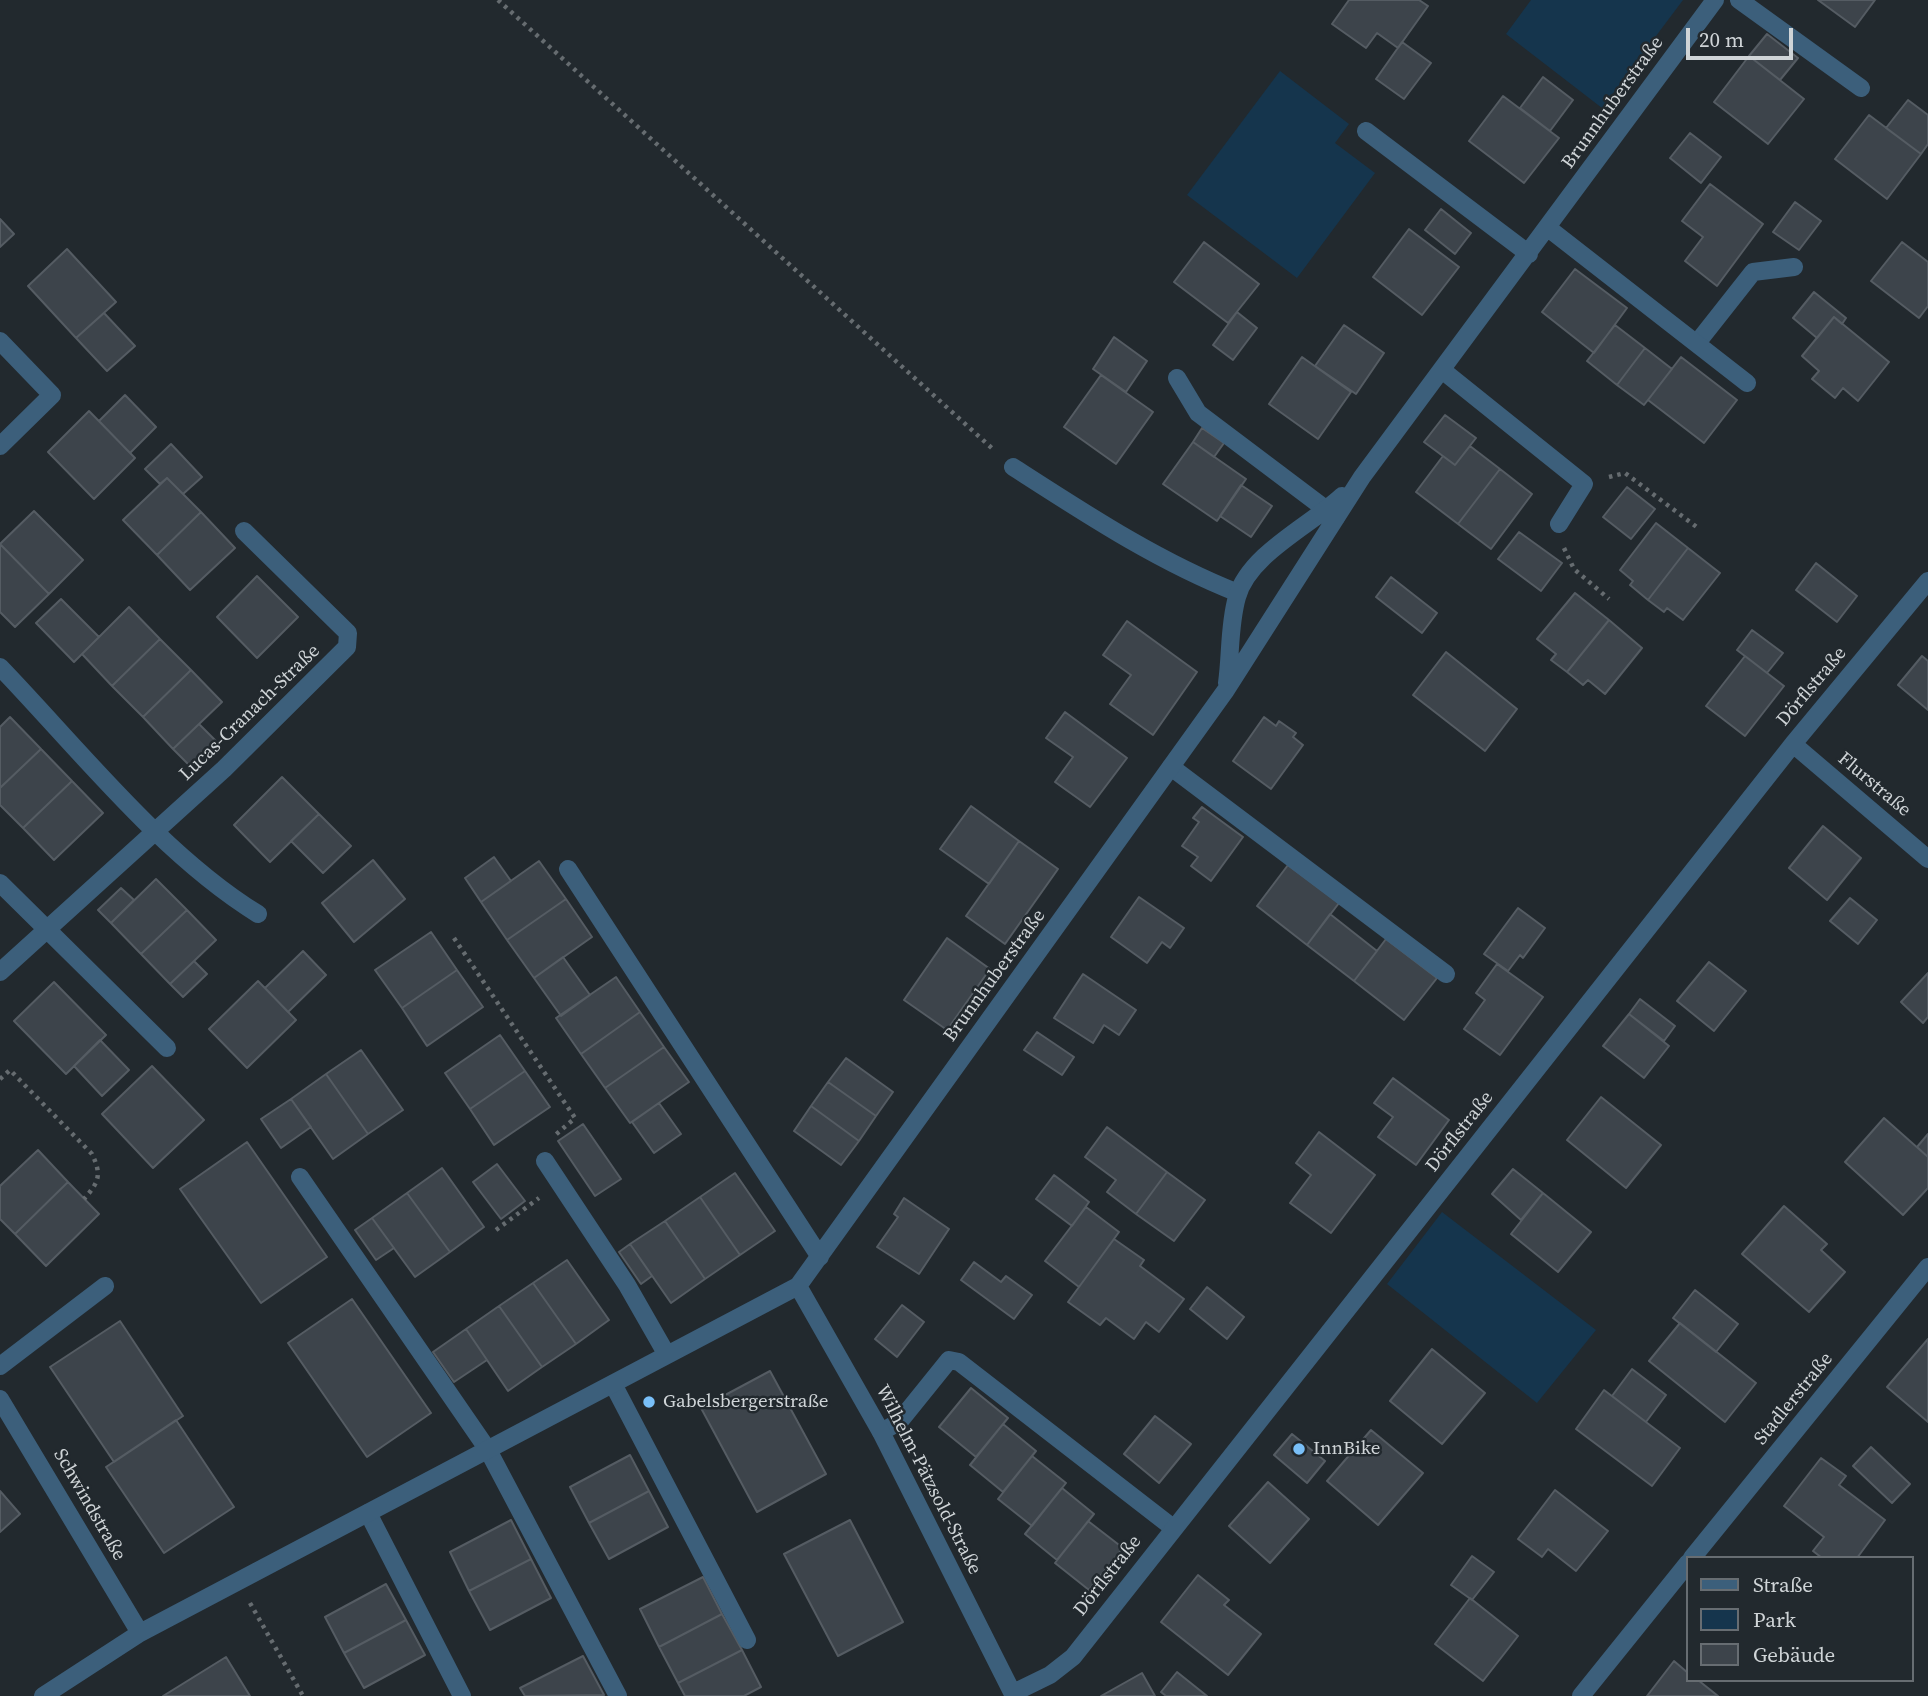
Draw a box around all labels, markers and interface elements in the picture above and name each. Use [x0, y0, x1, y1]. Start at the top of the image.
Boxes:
scale bar [1690, 14, 1797, 58]
text: 20 m [1699, 25, 1744, 54]
street label: Brunnhuberstraße [1557, 32, 1669, 174]
street label: Lucas-Cranach-Straße [175, 640, 325, 786]
street label: Dörflstraße [1772, 643, 1852, 731]
street label: Flurstraße [1833, 748, 1915, 822]
street label: Brunnhuberstraße [939, 905, 1051, 1047]
street label: Dörflstraße [1421, 1087, 1499, 1177]
street label: Stadlerstraße [1750, 1348, 1838, 1450]
street label: Wilhelm-Pätzsold-Straße [870, 1381, 986, 1579]
place label: Gabelsbergerstraße [663, 1391, 828, 1413]
marker: Gabelsbergerstraße [641, 1394, 657, 1410]
place label: InnBike [1313, 1438, 1380, 1460]
marker: InnBike [1291, 1441, 1307, 1457]
street label: Schwindstraße [48, 1445, 130, 1565]
street label: Dörflstraße [1069, 1531, 1147, 1621]
legend [1686, 1556, 1914, 1682]
text: Straße [1753, 1570, 1813, 1599]
text: Park [1753, 1605, 1796, 1634]
text: Gebäude [1753, 1640, 1835, 1669]

